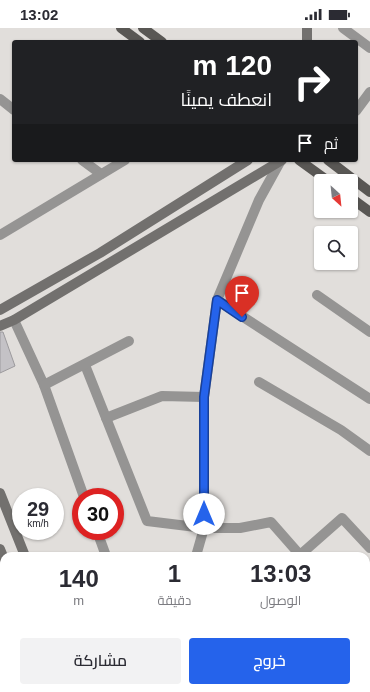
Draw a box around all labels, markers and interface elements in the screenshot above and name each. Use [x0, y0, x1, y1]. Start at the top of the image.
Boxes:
text: 13:02 [20, 6, 58, 23]
text: 120 m [193, 50, 272, 81]
icon: right [286, 56, 338, 108]
text: انعطف يمينًا [181, 90, 272, 110]
icon: arrive [294, 132, 316, 154]
text: ثم [324, 135, 338, 152]
north arrow [314, 174, 358, 218]
map controls [314, 174, 358, 270]
button: search [314, 226, 358, 270]
pin [225, 276, 259, 317]
icon: arrive [231, 282, 253, 304]
speed limit sign: 30 [72, 488, 124, 540]
position arrow [183, 493, 225, 535]
text: 29 [27, 498, 49, 520]
text: km/h [27, 518, 49, 529]
text: 1 [168, 560, 181, 587]
text: 13:03 [250, 560, 311, 587]
text: 140 [59, 565, 99, 592]
text: m [73, 593, 84, 608]
text: دقيقة [157, 593, 191, 608]
text: الوصول [260, 593, 301, 608]
button: مشاركة [20, 638, 181, 684]
button: خروج [189, 638, 350, 684]

